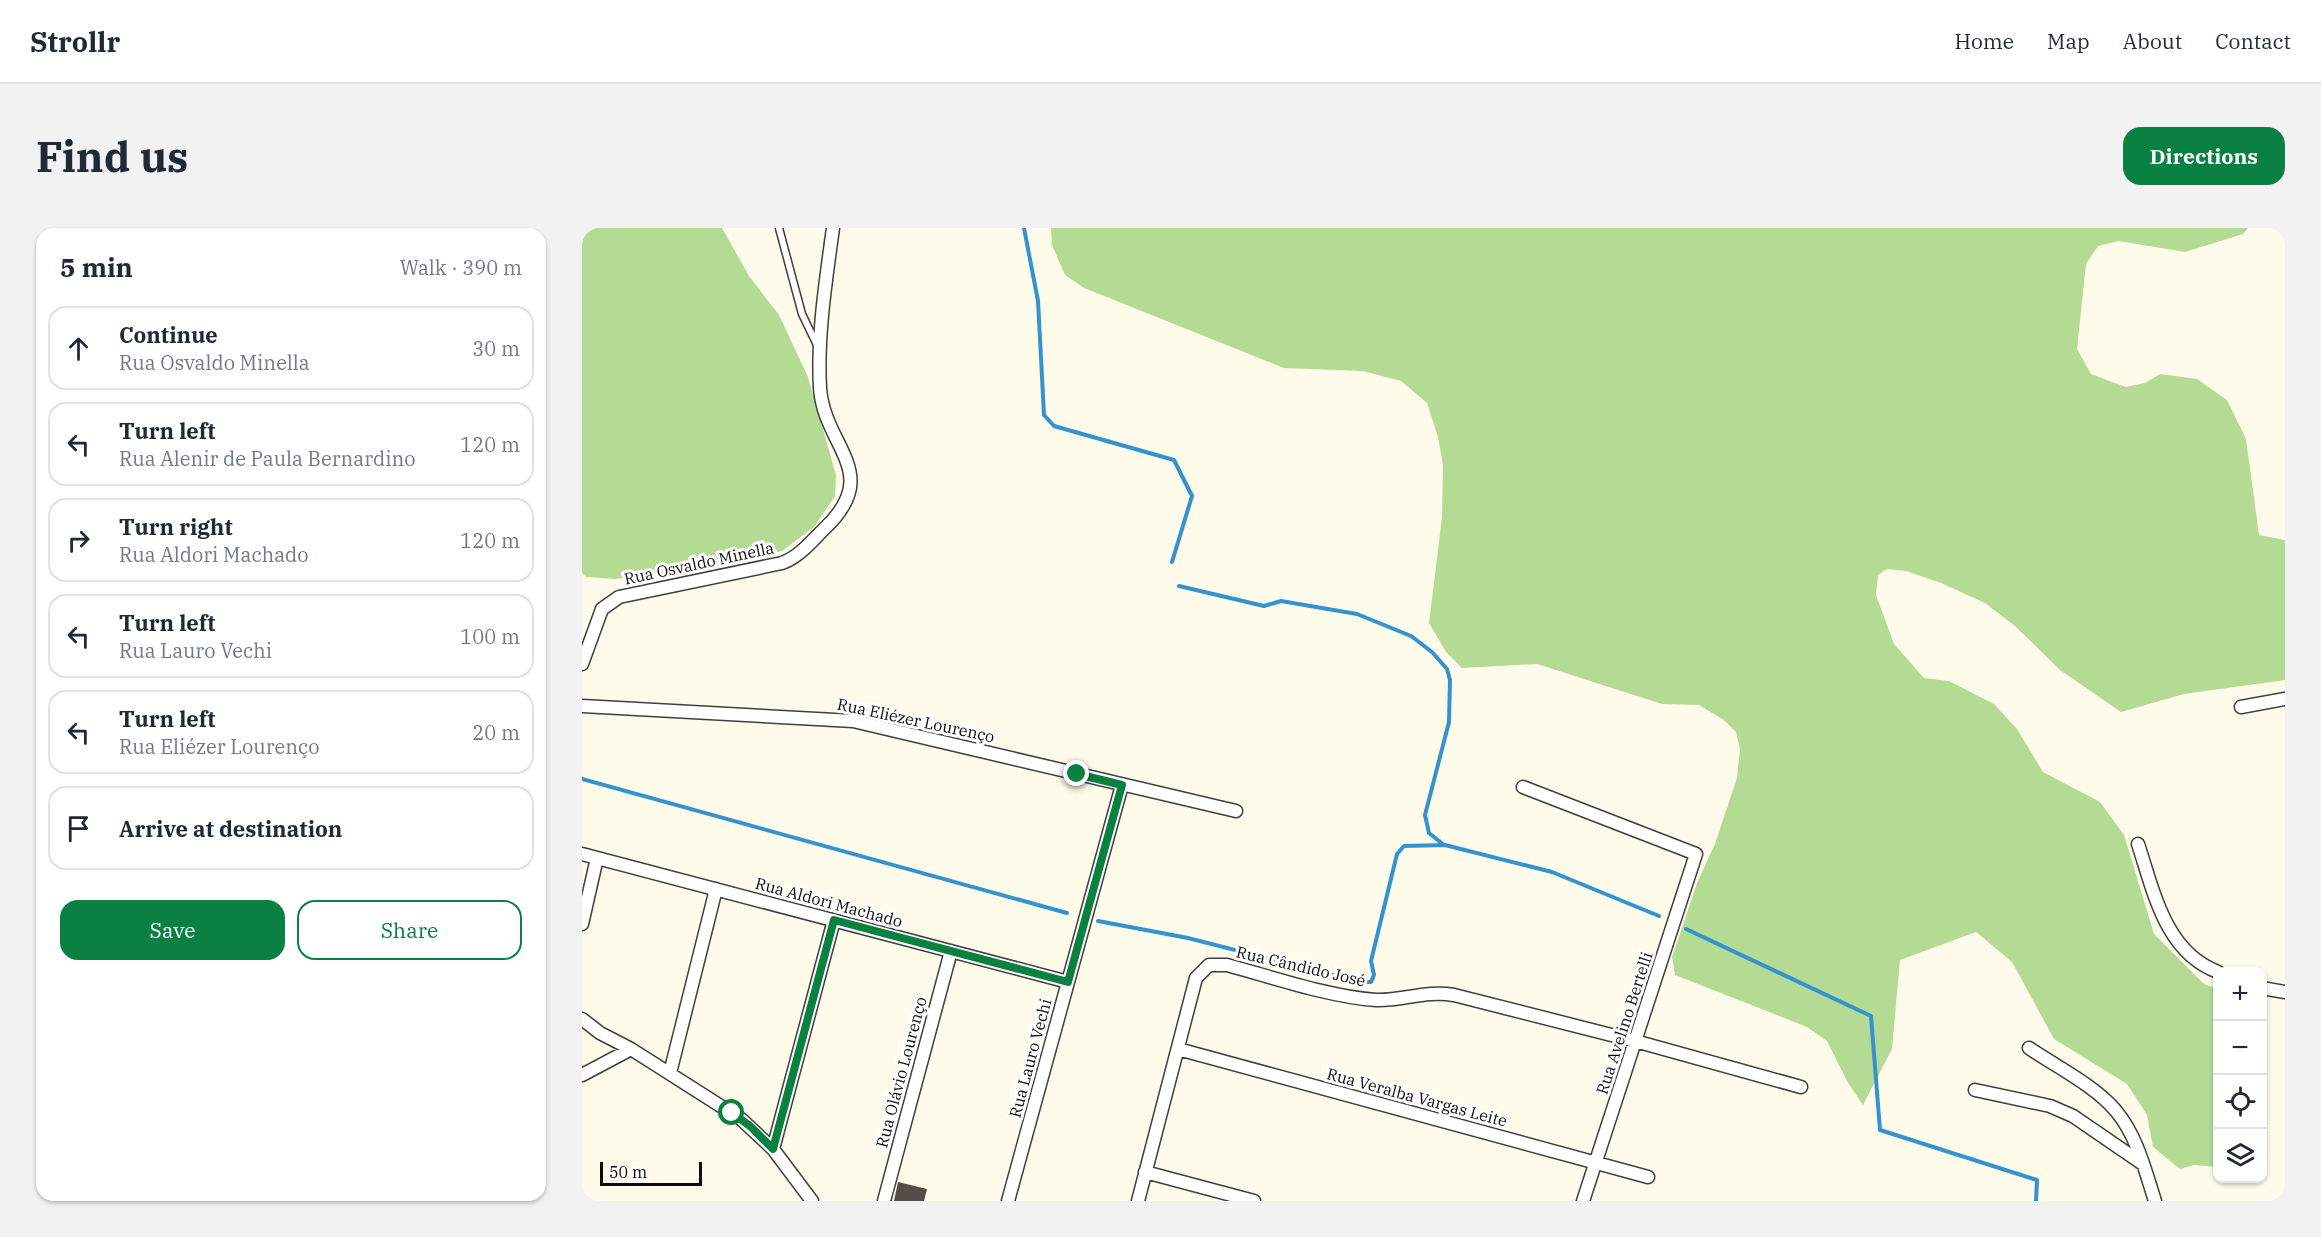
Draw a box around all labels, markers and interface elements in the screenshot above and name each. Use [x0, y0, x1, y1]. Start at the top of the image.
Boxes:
text: Strollr [30, 23, 120, 60]
text: Home [1954, 27, 2014, 55]
text: Map [2047, 27, 2090, 55]
text: About [2123, 27, 2182, 55]
text: Contact [2215, 27, 2291, 55]
button: Directions [2123, 127, 2285, 185]
text: Find us [36, 129, 188, 184]
text: 5 min [60, 250, 133, 284]
text: Walk · 390 m [400, 254, 522, 281]
text: Continue [119, 320, 218, 349]
icon: ahead [62, 332, 95, 365]
text: 30 m [472, 335, 520, 362]
text: Rua Osvaldo Minella [119, 349, 310, 376]
text: Turn left [119, 416, 215, 445]
icon: left [62, 428, 95, 461]
text: 120 m [460, 431, 520, 458]
text: Rua Alenir de Paula Bernardino [119, 445, 416, 472]
text: Turn right [119, 512, 233, 541]
icon: right [62, 524, 95, 557]
text: 120 m [460, 527, 520, 554]
street label: Rua Osvaldo Minella [622, 537, 776, 589]
text: Rua Aldori Machado [119, 541, 309, 568]
text: Turn left [119, 608, 215, 637]
icon: left [62, 620, 95, 653]
text: 100 m [460, 623, 520, 650]
text: Rua Lauro Vechi [119, 637, 272, 664]
street label: Rua Eliézer Lourenço [835, 694, 997, 746]
text: Turn left [119, 704, 215, 733]
icon: left [62, 716, 95, 749]
text: 20 m [472, 719, 520, 746]
text: Rua Eliézer Lourenço [119, 733, 320, 760]
route end [1063, 760, 1089, 786]
icon: arrive [62, 812, 95, 845]
text: Arrive at destination [119, 814, 342, 843]
street label: Rua Aldori Machado [753, 873, 905, 931]
button: Save [60, 900, 285, 960]
button: Share [297, 900, 522, 960]
street label: Rua Cândido José [1234, 941, 1368, 991]
street label: Rua Avelino Bertelli [1592, 949, 1656, 1097]
map controls [2213, 967, 2267, 1183]
button: + [2213, 967, 2267, 1021]
street label: Rua Olávio Lourenço [871, 994, 931, 1150]
street label: Rua Lauro Vechi [1004, 996, 1056, 1120]
button: − [2213, 1021, 2267, 1075]
street label: Rua Veralba Vargas Leite [1325, 1063, 1509, 1131]
button: locate [2213, 1075, 2267, 1129]
route start [718, 1099, 744, 1125]
button: layers [2213, 1129, 2267, 1183]
scale bar [600, 1159, 702, 1186]
text: 50 m [609, 1162, 647, 1182]

